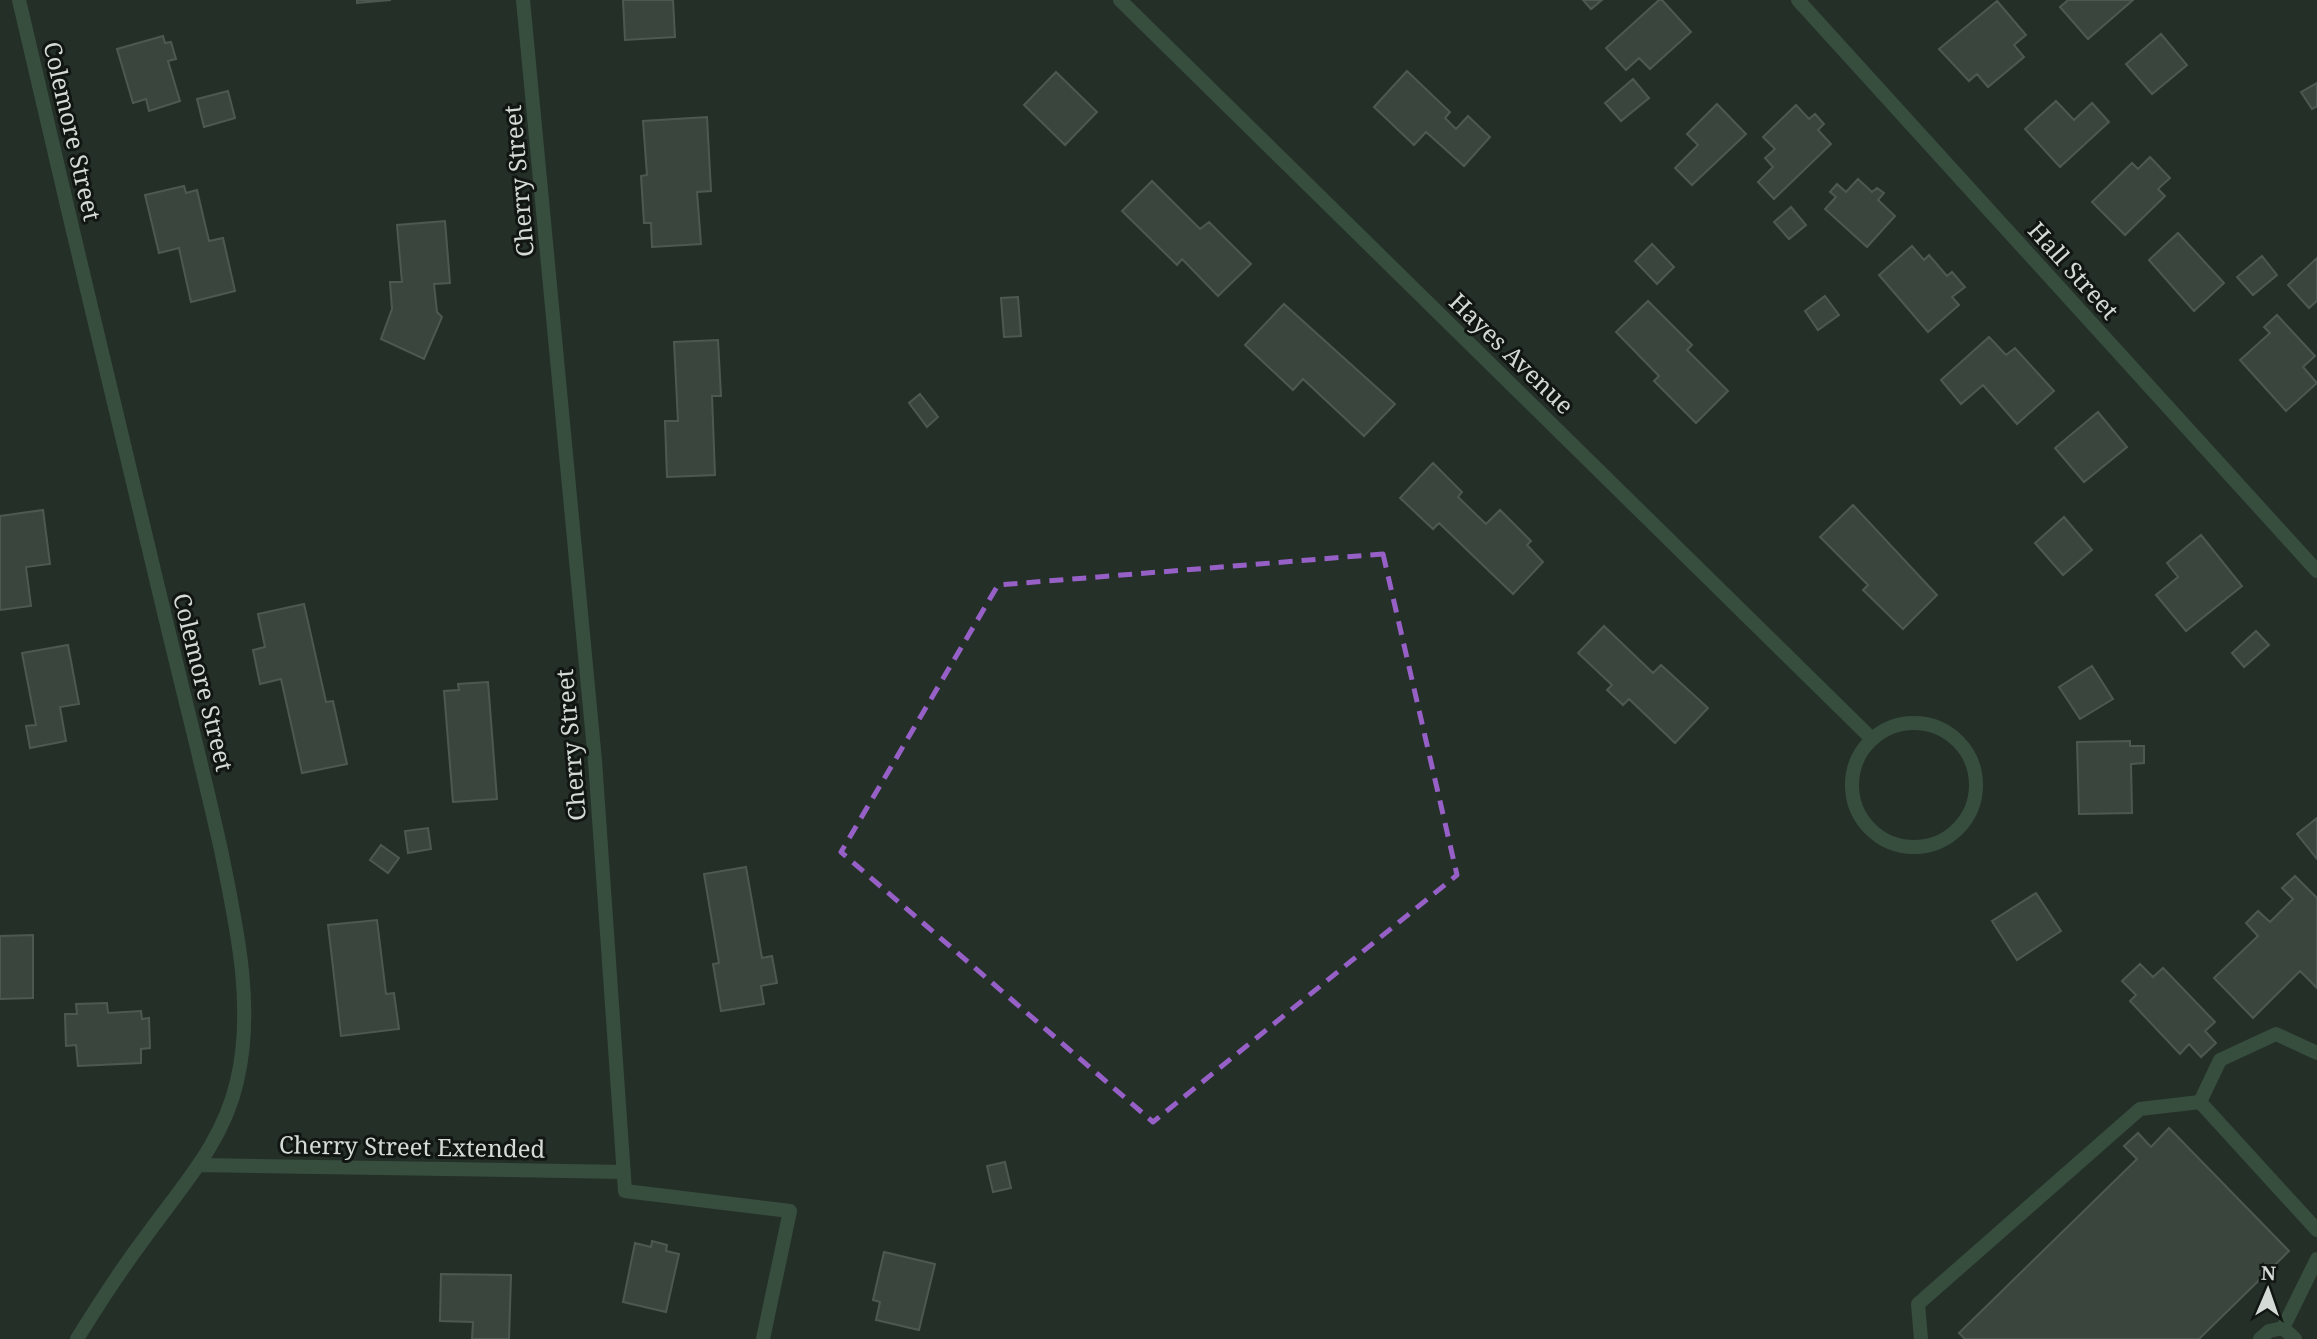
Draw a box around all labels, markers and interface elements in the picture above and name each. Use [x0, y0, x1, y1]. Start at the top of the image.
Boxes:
street label: Colemore Street [36, 38, 110, 224]
street label: Cherry Street [495, 104, 541, 258]
street label: Hall Street [2021, 214, 2127, 326]
street label: Hayes Avenue [1443, 285, 1581, 421]
street label: Colemore Street [166, 589, 242, 775]
street label: Cherry Street [547, 668, 593, 822]
street label: Cherry Street Extended [279, 1127, 546, 1165]
north arrow [2233, 1255, 2303, 1325]
text: N [2261, 1260, 2277, 1286]

